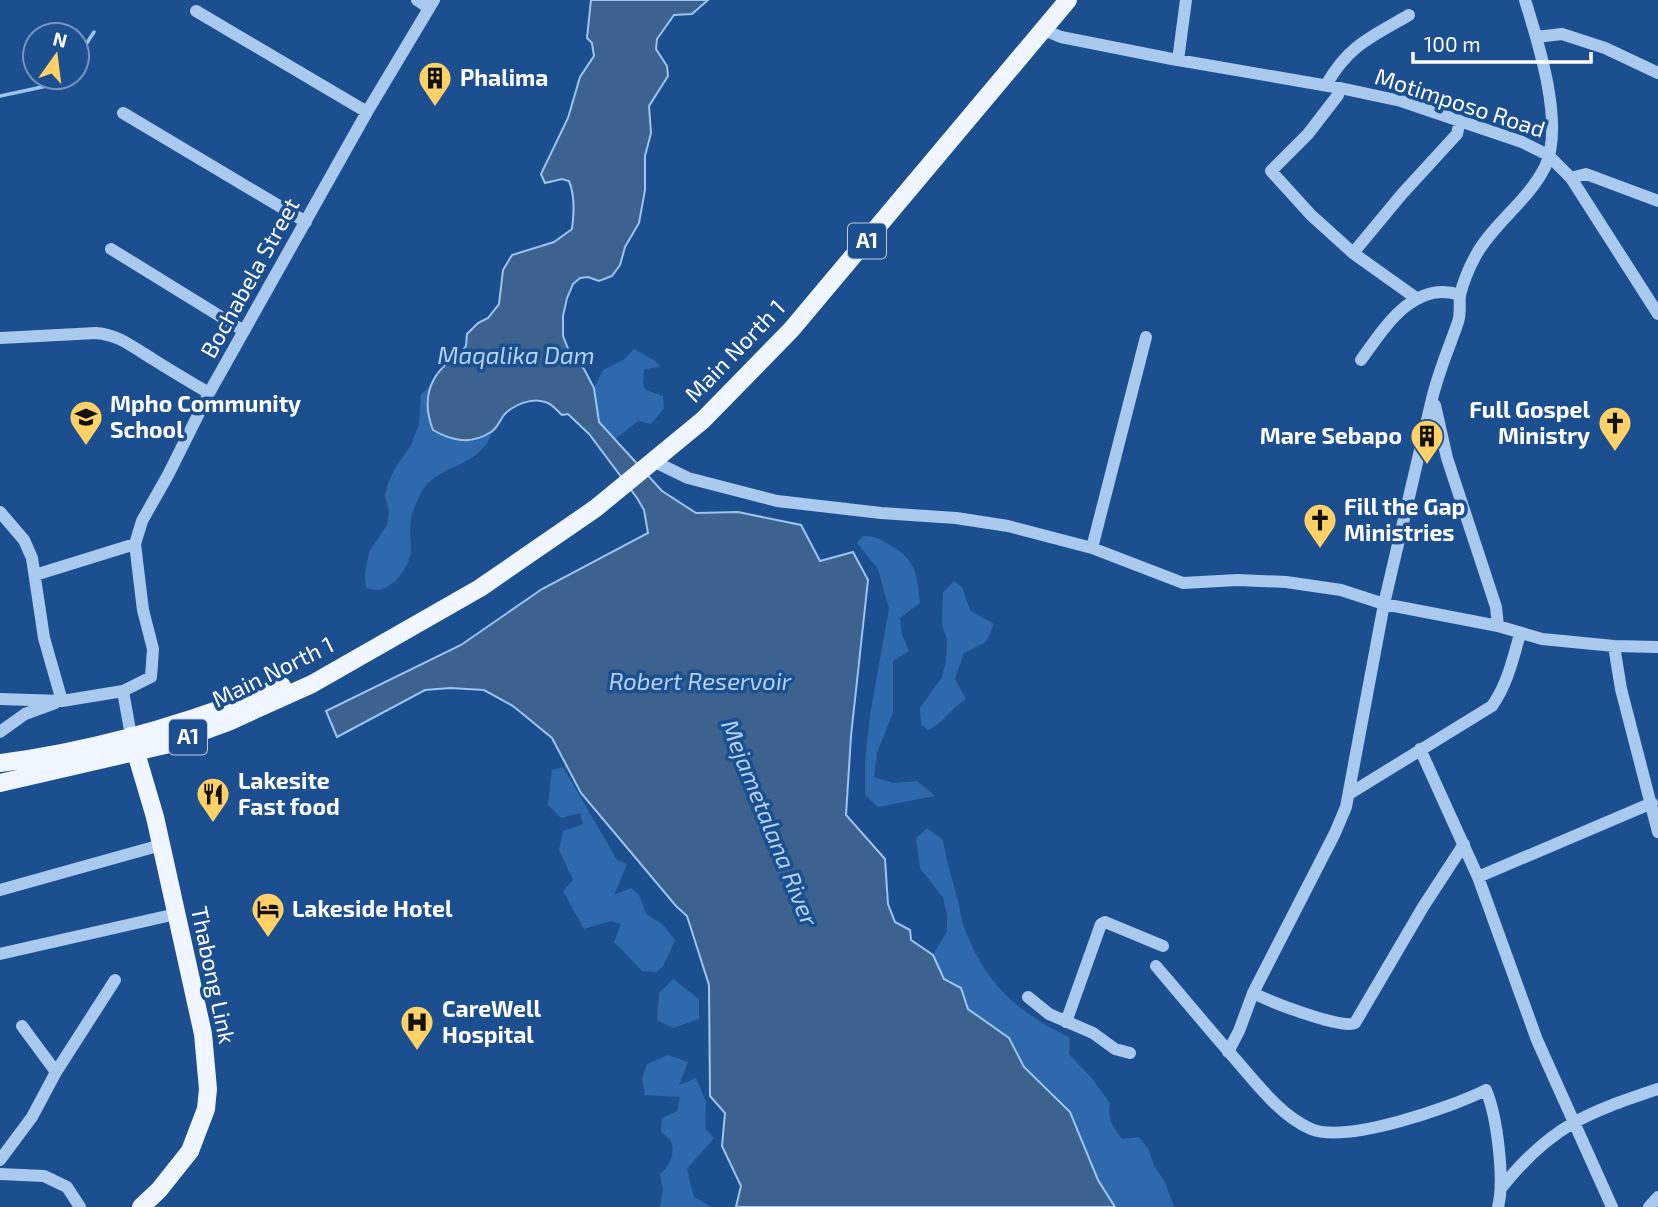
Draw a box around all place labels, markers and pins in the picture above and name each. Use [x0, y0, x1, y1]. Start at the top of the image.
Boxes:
building icon: Phalima [416, 59, 454, 108]
place label: Phalima [460, 63, 548, 91]
place label: Mpho Community School [110, 389, 301, 443]
place label: Full Gospel Ministry [1469, 395, 1590, 449]
school or university icon: Mpho Community School [67, 398, 105, 447]
church icon: Full Gospel Ministry [1596, 404, 1634, 453]
building icon: Mare Sebapo [1408, 417, 1446, 466]
place label: Mare Sebapo [1260, 421, 1402, 449]
place label: Fill the Gap Ministries [1344, 492, 1465, 546]
church icon: Fill the Gap Ministries [1301, 501, 1339, 550]
place label: Lakesite Fast food [238, 766, 340, 820]
restaurant icon: Lakesite Fast food [194, 775, 232, 824]
hotel icon: Lakeside Hotel [249, 890, 287, 939]
place label: Lakeside Hotel [292, 894, 453, 922]
place label: CareWell Hospital [442, 994, 542, 1048]
hospital icon: CareWell Hospital [398, 1003, 436, 1052]

